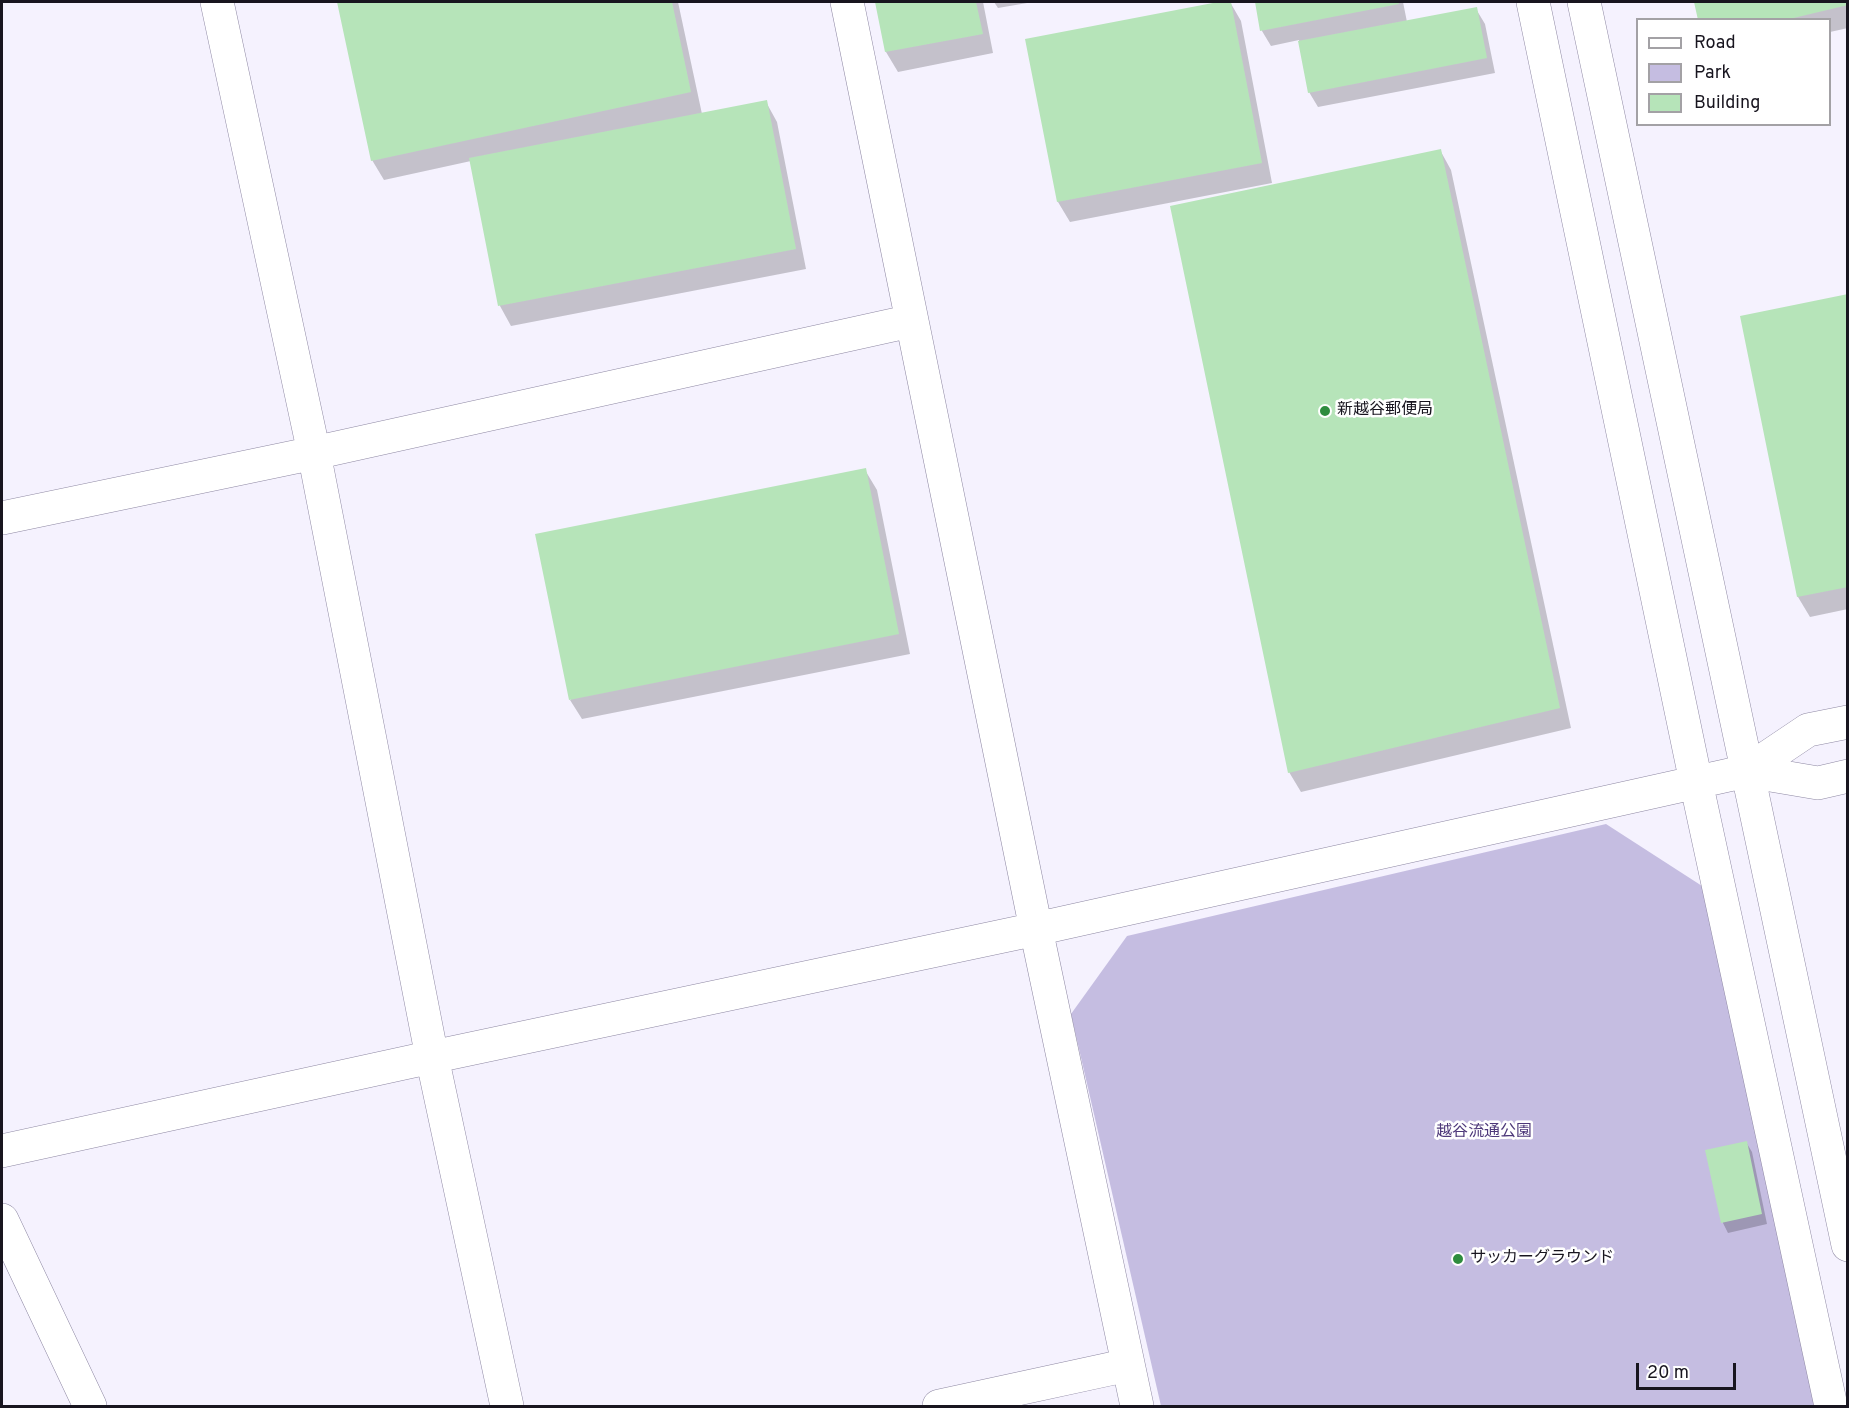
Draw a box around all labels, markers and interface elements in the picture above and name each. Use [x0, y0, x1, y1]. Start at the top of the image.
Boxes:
legend [1636, 18, 1831, 126]
text: Road [1694, 32, 1736, 55]
text: Park [1694, 62, 1731, 85]
text: Building [1694, 92, 1760, 115]
place label: 新越谷郵便局 [1337, 401, 1433, 421]
marker: 新越谷郵便局 [1318, 404, 1332, 418]
park label: 越谷流通公園 [1436, 1123, 1532, 1143]
place label: サッカーグラウンド [1470, 1249, 1614, 1269]
marker: サッカーグラウンド [1451, 1252, 1465, 1266]
scale bar [1639, 1351, 1740, 1389]
text: 20 m [1647, 1362, 1689, 1385]

